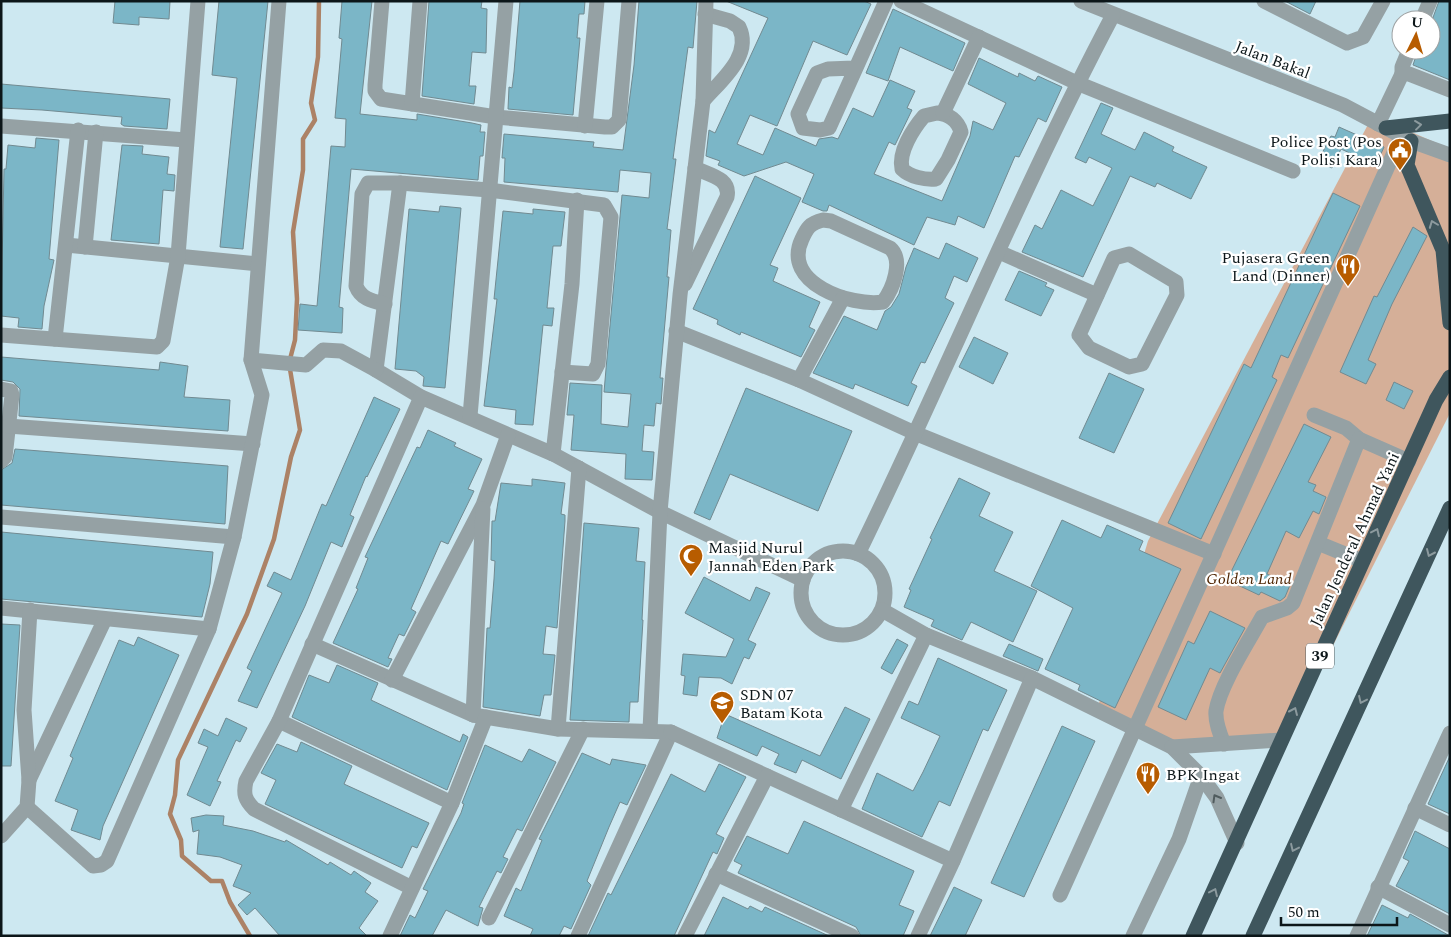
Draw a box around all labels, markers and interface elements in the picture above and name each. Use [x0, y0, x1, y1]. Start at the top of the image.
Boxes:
north arrow [1391, 10, 1441, 60]
text: U [1410, 12, 1424, 34]
street label: Jalan Bakal [1232, 35, 1314, 85]
one-way arrow [1414, 120, 1422, 131]
place label: Police Post (Pos Polisi Kara) [1270, 130, 1382, 172]
public building icon: Police Post (Pos Polisi Kara) [1387, 137, 1413, 171]
one-way arrow [1429, 221, 1439, 229]
place label: Pujasera Green Land (Dinner) [1222, 246, 1330, 288]
restaurant icon: Pujasera Green Land (Dinner) [1335, 253, 1361, 287]
street label: Jalan Jenderal Ahmad Yani [1304, 448, 1406, 631]
one-way arrow [1370, 528, 1381, 537]
place label: Masjid Nurul Jannah Eden Park [708, 536, 835, 578]
mosque icon: Masjid Nurul Jannah Eden Park [678, 543, 704, 577]
one-way arrow [1425, 548, 1436, 557]
park label: Golden Land [1206, 567, 1292, 591]
road number: 39 [1306, 644, 1334, 668]
place label: SDN 07 Batam Kota [740, 683, 823, 725]
school or university icon: SDN 07 Batam Kota [709, 690, 735, 724]
one-way arrow [1357, 695, 1368, 704]
one-way arrow [1288, 707, 1299, 716]
restaurant icon: BPK Ingat [1135, 761, 1161, 795]
place label: BPK Ingat [1166, 763, 1240, 787]
one-way arrow [1213, 795, 1223, 804]
one-way arrow [1289, 843, 1300, 852]
one-way arrow [1208, 888, 1218, 897]
scale bar [1281, 894, 1397, 926]
text: 50 m [1288, 901, 1320, 924]

